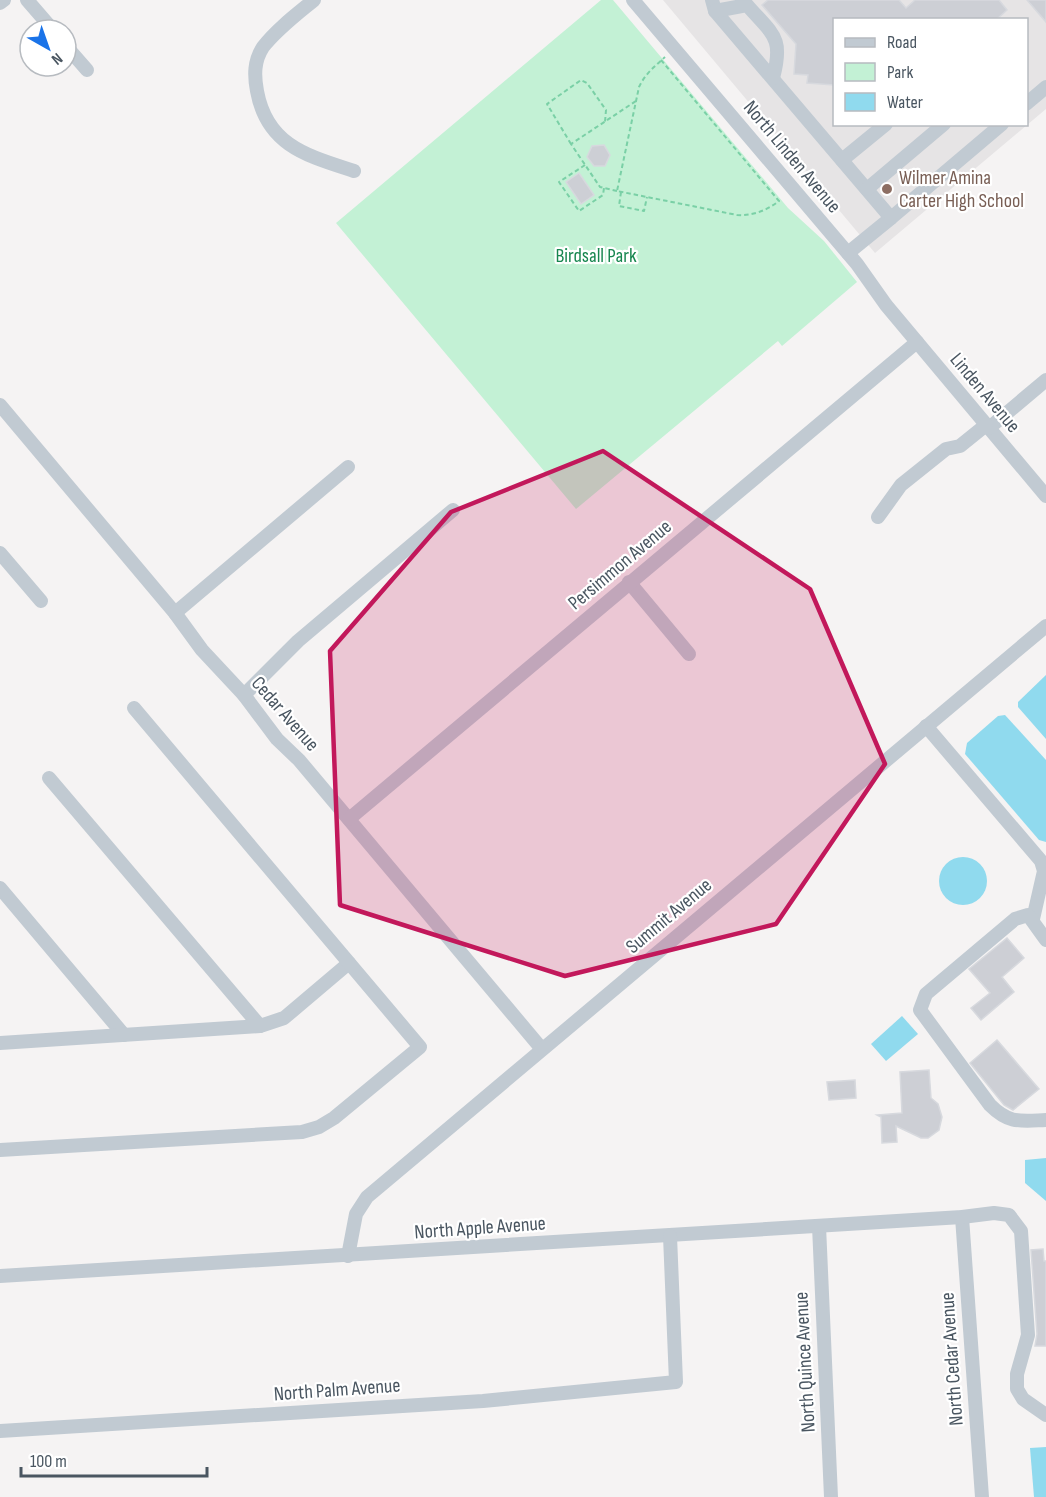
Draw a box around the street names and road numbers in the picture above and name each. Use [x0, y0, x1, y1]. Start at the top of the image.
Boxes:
street label: North Linden Avenue [738, 96, 846, 218]
street label: Linden Avenue [945, 348, 1025, 438]
street label: Persimmon Avenue [563, 515, 677, 615]
street label: Cedar Avenue [246, 672, 324, 756]
street label: Summit Avenue [621, 873, 717, 959]
street label: North Apple Avenue [413, 1211, 547, 1245]
street label: North Quince Avenue [789, 1291, 821, 1433]
street label: North Cedar Avenue [935, 1291, 969, 1427]
street label: North Palm Avenue [273, 1374, 401, 1406]

